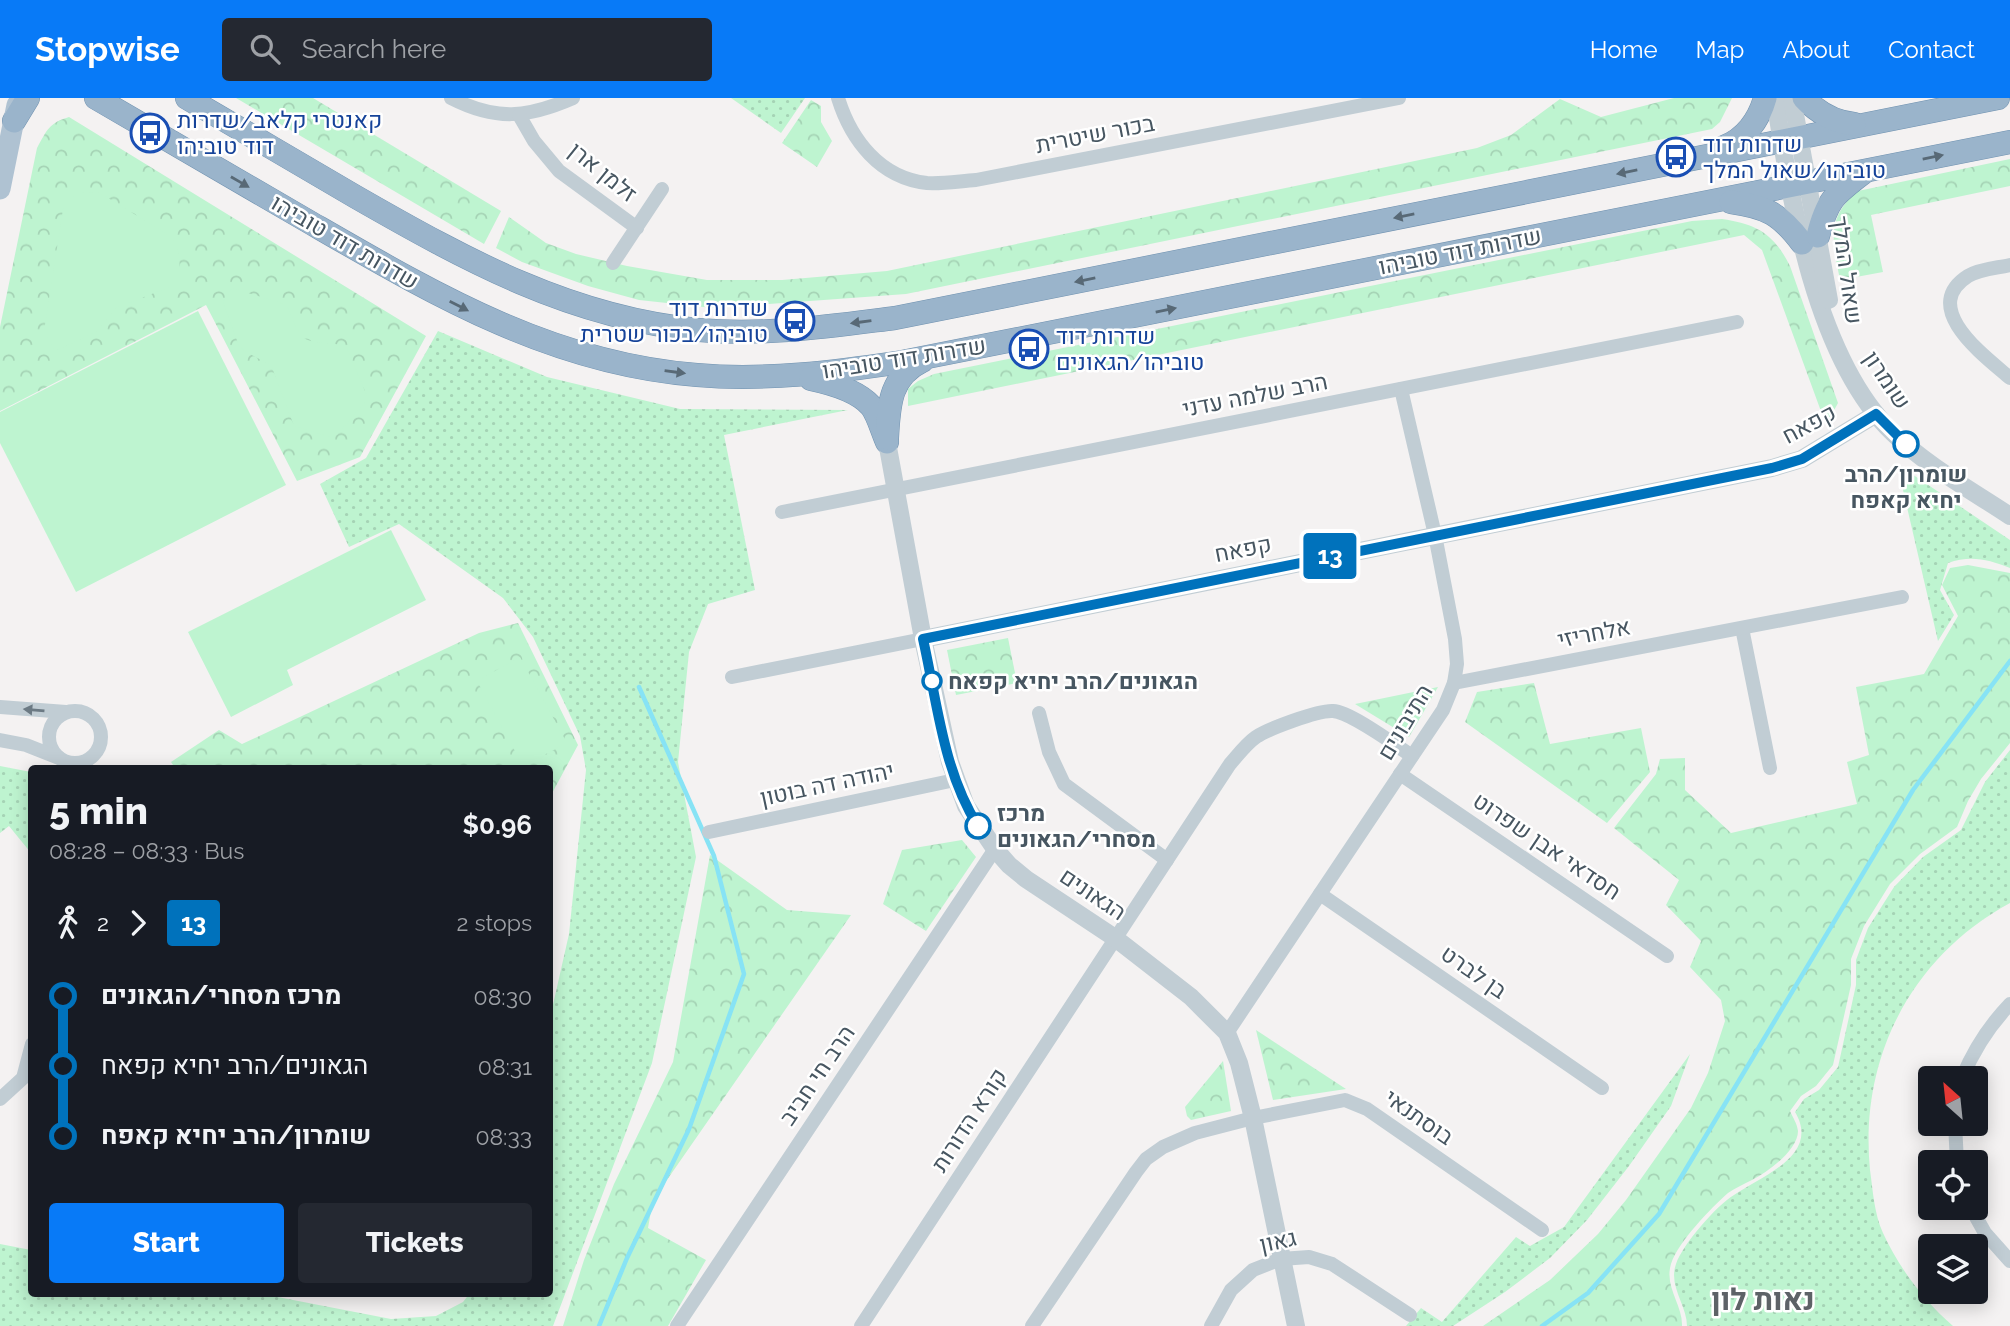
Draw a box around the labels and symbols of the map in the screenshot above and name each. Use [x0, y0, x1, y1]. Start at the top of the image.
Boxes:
place label: קאנטרי קלאב/שדרות דוד טוביהו [177, 106, 382, 159]
street label: בכור שיטרית [1033, 109, 1157, 158]
bus stop icon: קאנטרי קלאב/שדרות דוד טוביהו [129, 112, 171, 154]
place label: שדרות דוד טוביהו/שאול המלך [1703, 130, 1886, 183]
street label: זלמן ארן [564, 136, 643, 207]
bus stop icon: שדרות דוד טוביהו/שאול המלך [1655, 136, 1697, 178]
one-way arrow [1922, 152, 1944, 163]
one-way arrow [1616, 166, 1638, 177]
one-way arrow [230, 175, 250, 187]
street label: שדרות דוד טוביהו [267, 189, 424, 295]
one-way arrow [1393, 211, 1415, 222]
street label: שאול המלך [1827, 214, 1868, 326]
street label: שדרות דוד טוביהו [1376, 221, 1544, 280]
one-way arrow [1074, 274, 1096, 285]
place label: שדרות דוד טוביהו/בכור שטרית [580, 294, 768, 347]
one-way arrow [449, 300, 469, 311]
bus stop icon: שדרות דוד טוביהו/בכור שטרית [774, 300, 816, 342]
one-way arrow [1155, 304, 1177, 315]
one-way arrow [850, 317, 872, 328]
place label: שדרות דוד טוביהו/הגאונים [1056, 322, 1204, 375]
bus stop icon: שדרות דוד טוביהו/הגאונים [1008, 328, 1050, 370]
street label: שדרות דוד טוביהו [820, 331, 988, 384]
street label: שומרון [1858, 346, 1917, 414]
one-way arrow [665, 367, 687, 378]
street label: הרב שלמה עדני [1180, 367, 1330, 422]
street label: קפאח [1777, 398, 1840, 449]
marker: שומרון/הרב יחיא קאפח [1893, 431, 1919, 457]
place label: שומרון/הרב יחיא קאפח [1845, 460, 1967, 513]
street label: קפאח [1212, 530, 1274, 567]
line badge: 13 [1298, 533, 1362, 579]
street label: אלחריזי [1555, 612, 1633, 653]
place label: הגאונים/הרב יחיא קפאח [948, 667, 1198, 694]
marker: הגאונים/הרב יחיא קפאח [922, 671, 942, 691]
street label: התיבונים [1371, 679, 1438, 765]
one-way arrow [22, 704, 44, 715]
street label: יהודה דה בוטון [757, 756, 896, 811]
street label: חסדאי אבן שפרוט [1468, 786, 1626, 905]
place label: מרכז מסחרי/הגאונים [997, 799, 1156, 852]
marker: מרכז מסחרי/הגאונים [965, 813, 991, 839]
street label: הגאונים [1055, 862, 1131, 925]
street label: בן לברט [1436, 939, 1512, 1004]
street label: הרב חי חביב [773, 1020, 860, 1130]
street label: קורא הדורות [925, 1063, 1012, 1176]
north arrow [1918, 1066, 1988, 1136]
street label: בוסתנאי [1380, 1083, 1459, 1150]
street label: גאון [1257, 1223, 1299, 1258]
district label: נאות לון [1711, 1282, 1815, 1317]

